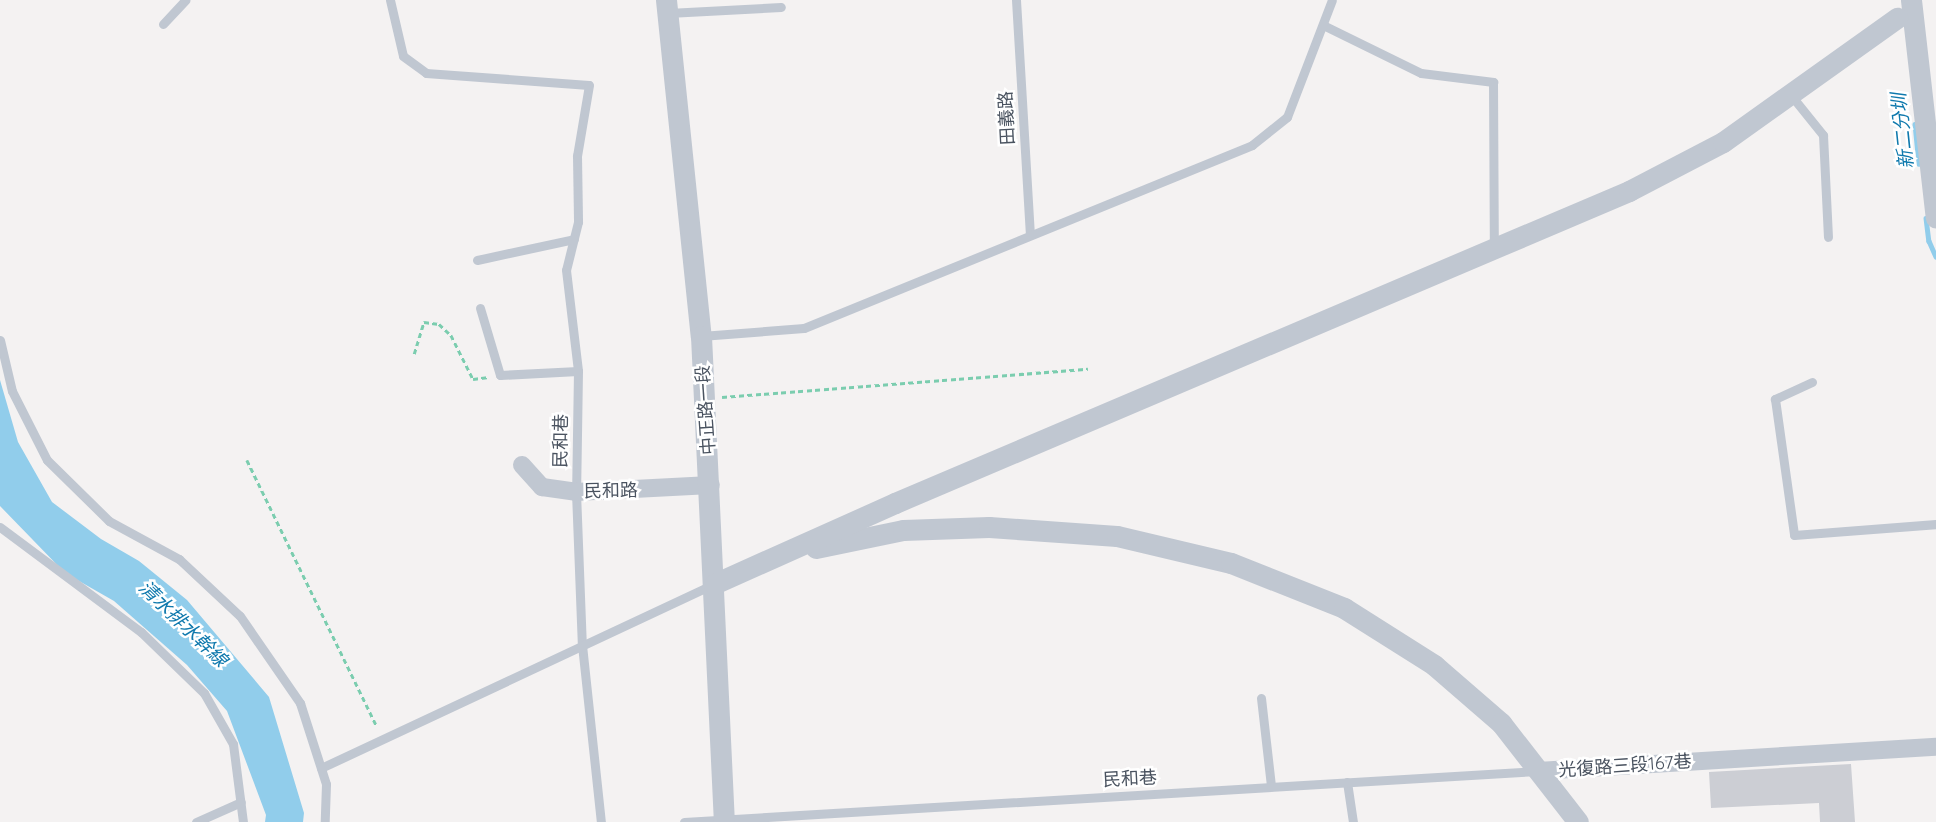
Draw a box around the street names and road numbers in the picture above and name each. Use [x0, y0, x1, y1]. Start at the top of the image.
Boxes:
street label: 田義路 [995, 90, 1019, 146]
street label: 中正路一段 [692, 364, 720, 456]
street label: 民和巷 [550, 414, 572, 468]
street label: 民和路 [584, 480, 638, 502]
street label: 光復路三段167巷 [1558, 751, 1692, 781]
street label: 民和巷 [1102, 767, 1158, 791]

